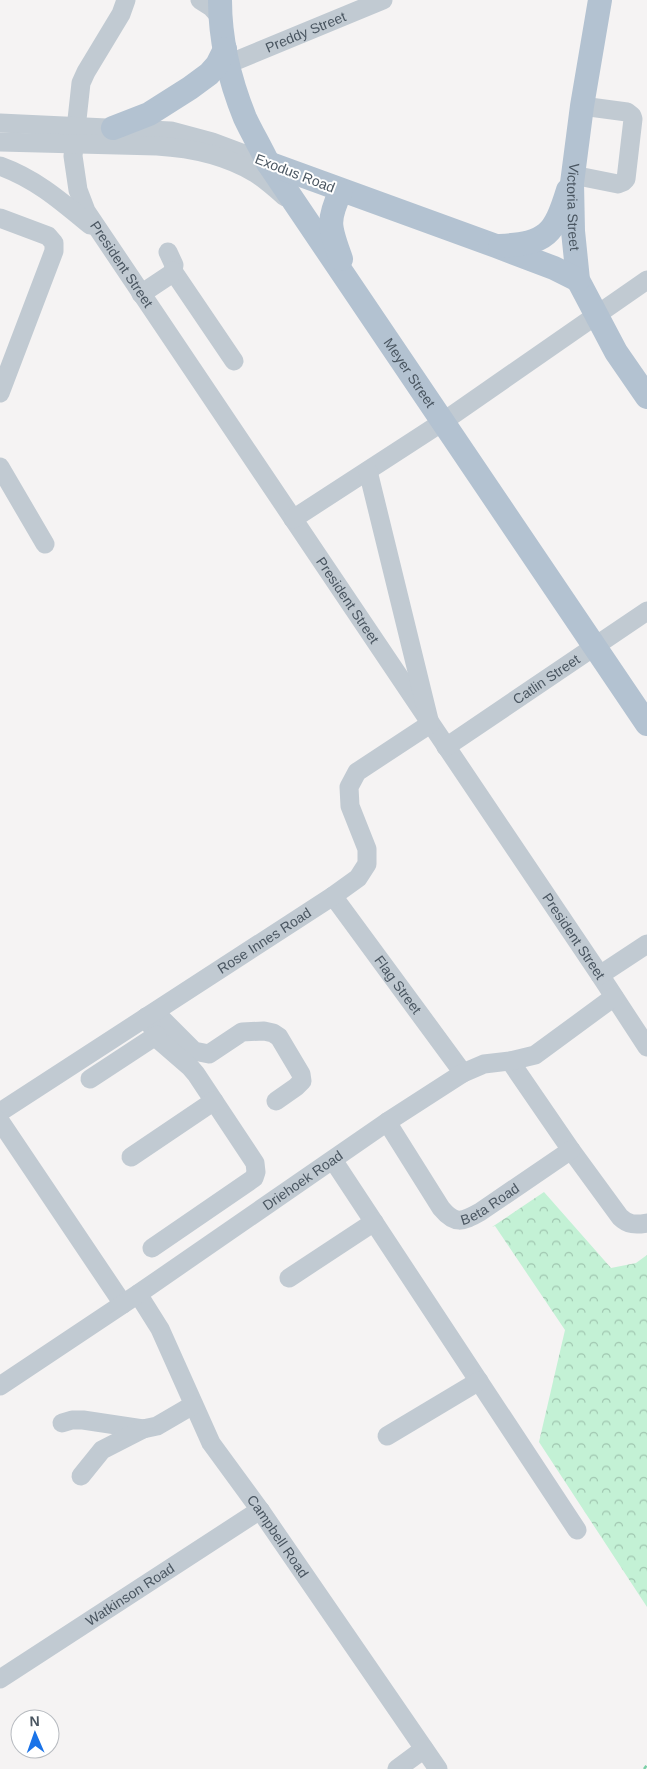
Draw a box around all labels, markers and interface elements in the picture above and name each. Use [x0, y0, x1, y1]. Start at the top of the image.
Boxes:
street label: Preddy Street [263, 8, 348, 56]
street label: Exodus Road [253, 150, 337, 196]
street label: Victoria Street [564, 162, 583, 252]
street label: President Street [87, 218, 156, 310]
street label: Meyer Street [381, 335, 439, 411]
street label: President Street [313, 554, 383, 646]
street label: Catlin Street [510, 651, 583, 707]
street label: President Street [539, 890, 609, 982]
street label: Rose Innes Road [214, 904, 314, 977]
street label: Flag Street [371, 952, 425, 1017]
street label: Driehoek Road [260, 1147, 346, 1213]
street label: Beta Road [459, 1180, 522, 1228]
street label: Campbell Road [244, 1492, 312, 1581]
street label: Watkinson Road [83, 1560, 177, 1629]
north arrow [10, 1709, 60, 1759]
text: N [29, 1713, 40, 1729]

